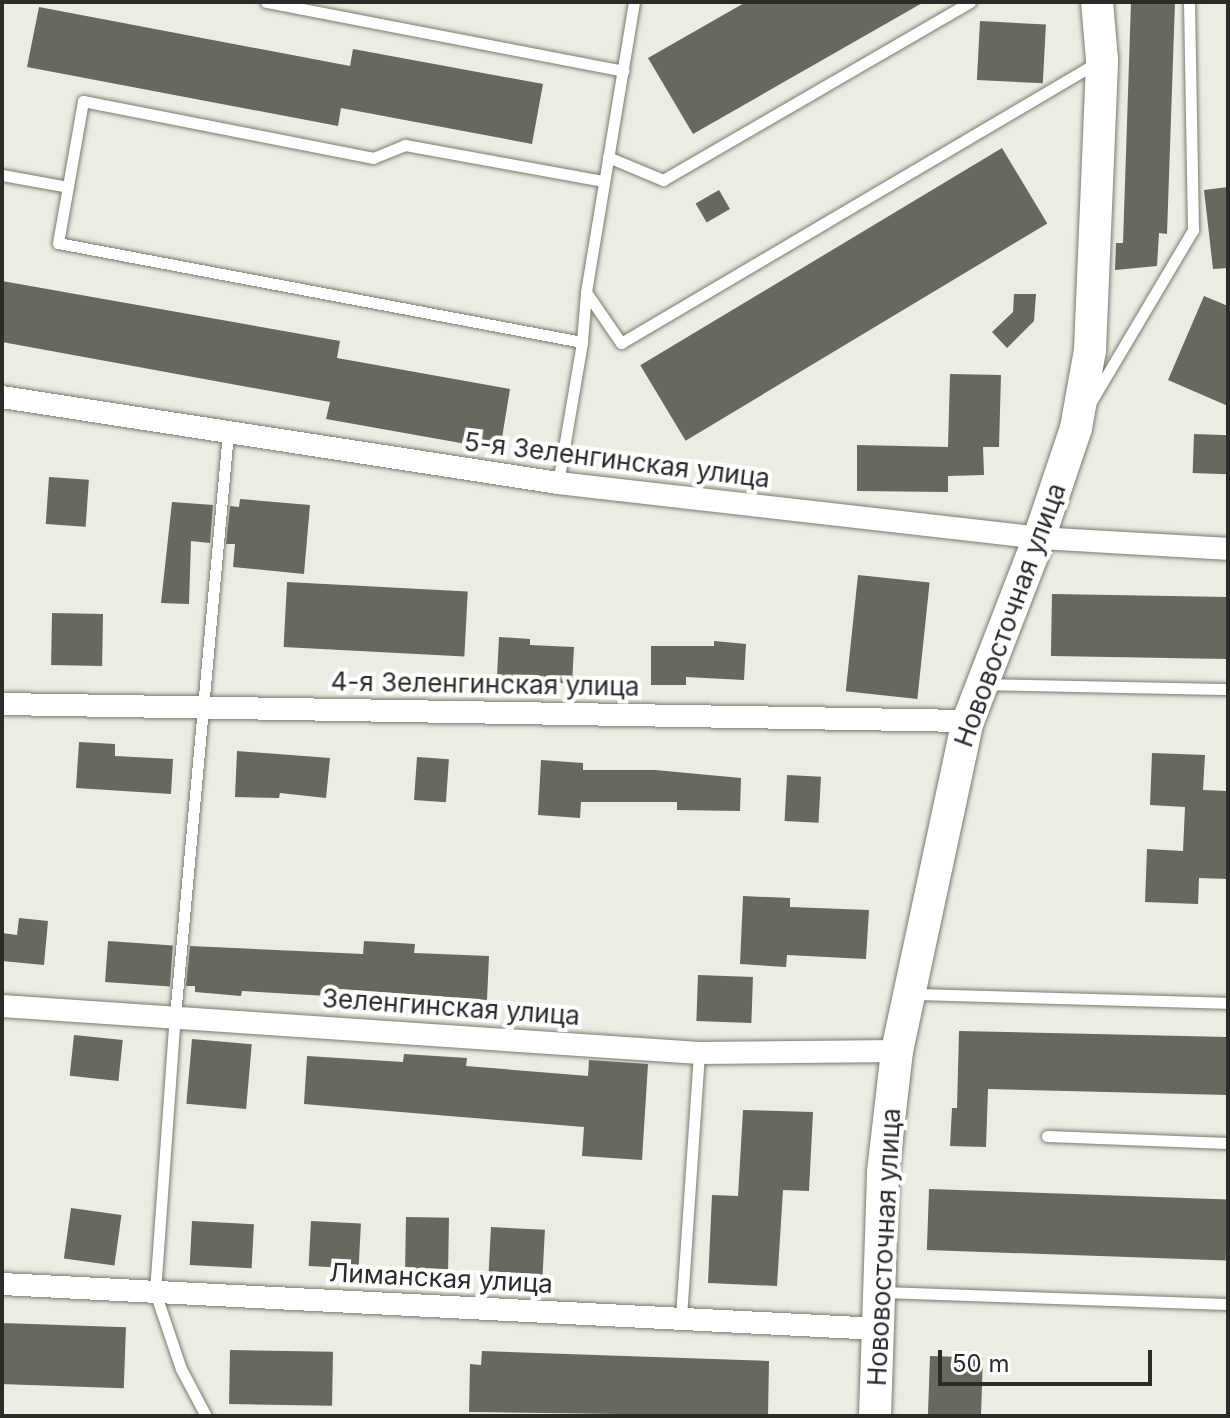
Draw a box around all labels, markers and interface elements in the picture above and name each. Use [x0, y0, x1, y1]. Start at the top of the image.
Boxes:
street label: 5-я Зеленгинская улица [462, 426, 772, 494]
street label: Нововосточная улица [948, 479, 1072, 751]
street label: 4-я Зеленгинская улица [330, 666, 640, 702]
street label: Зеленгинская улица [321, 982, 581, 1032]
street label: Нововосточная улица [861, 1107, 907, 1387]
street label: Лиманская улица [328, 1257, 554, 1299]
scale bar [942, 1334, 1156, 1384]
text: 50 m [952, 1349, 1010, 1378]

